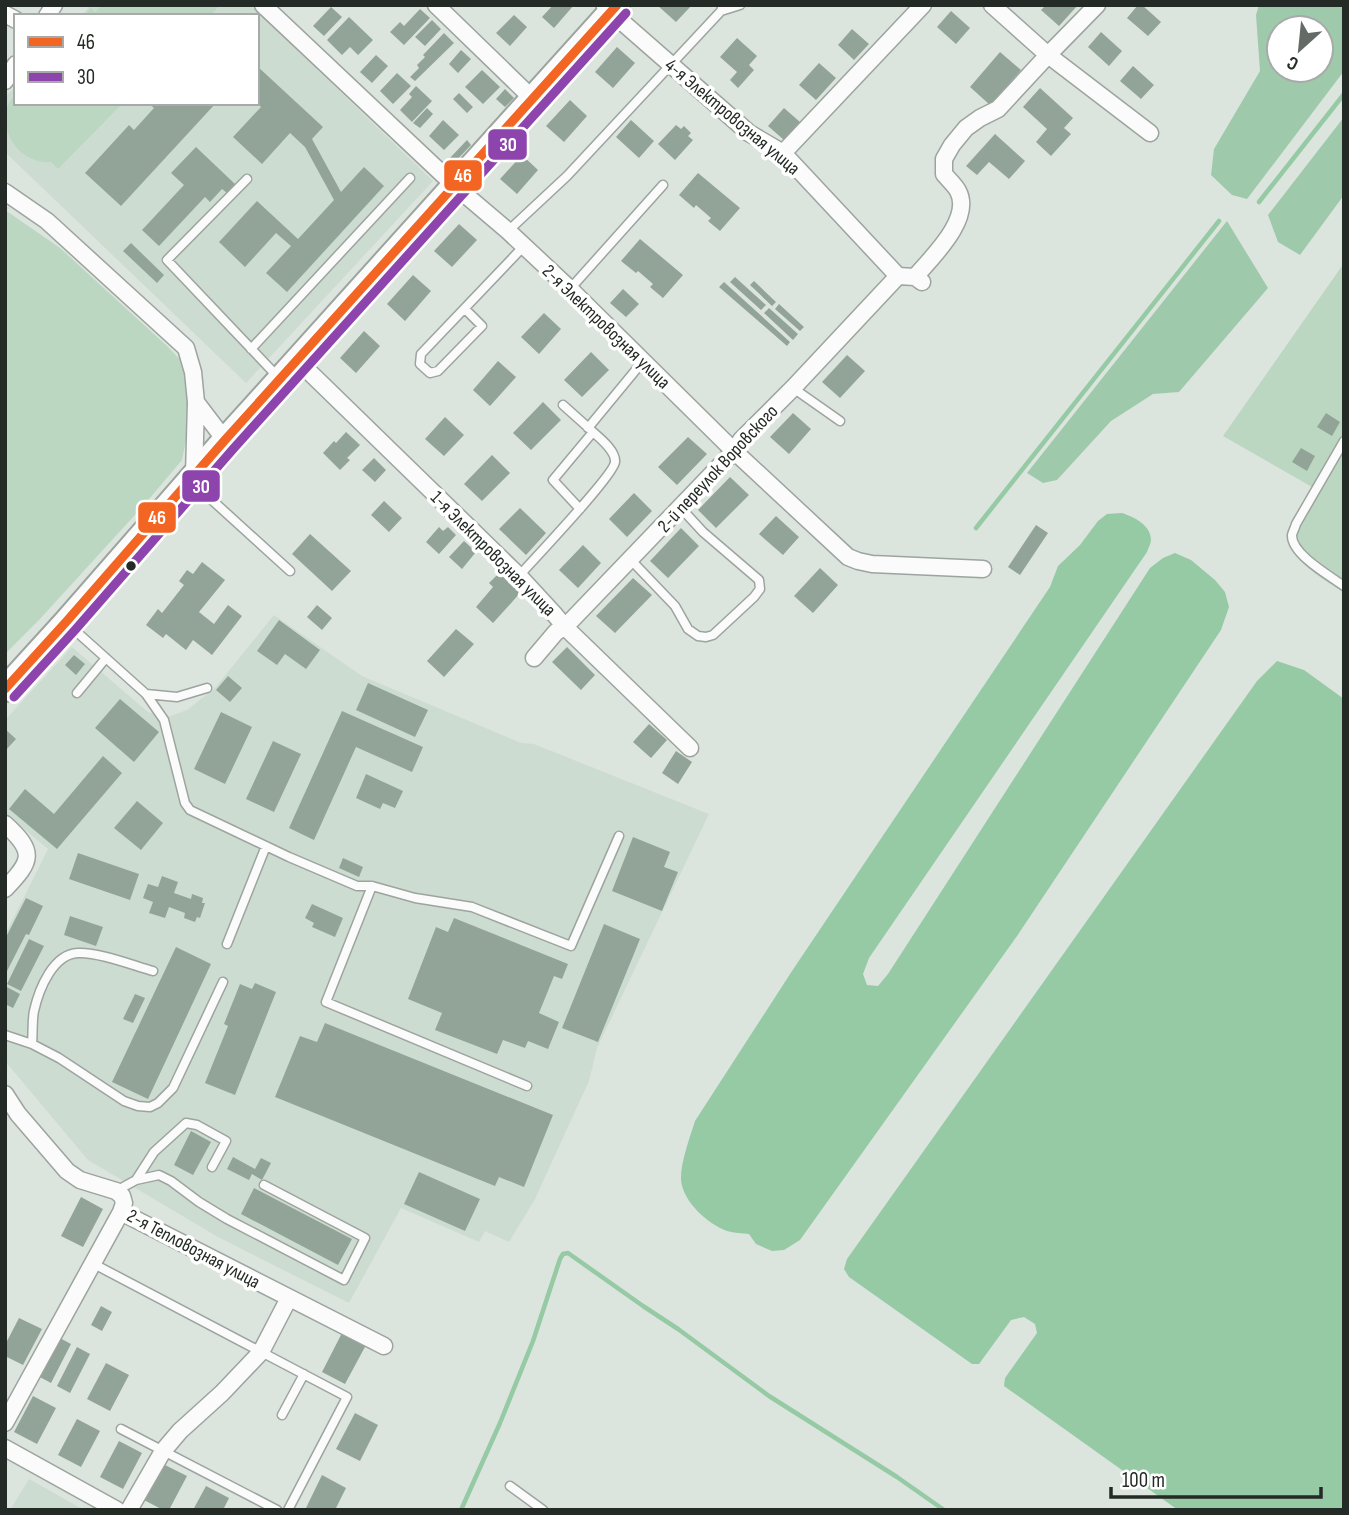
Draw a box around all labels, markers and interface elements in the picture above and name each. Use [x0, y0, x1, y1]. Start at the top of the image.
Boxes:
legend [14, 14, 259, 105]
north arrow [1265, 14, 1335, 84]
text: 46 [77, 30, 95, 55]
text: С [1283, 50, 1303, 75]
street label: 4-я Электровозная улица [660, 54, 804, 180]
text: 30 [77, 65, 95, 90]
line badge: 30 [487, 128, 528, 161]
text: 30 [499, 134, 517, 157]
line badge: 46 [443, 159, 483, 192]
text: 46 [454, 165, 472, 188]
street label: 2-я Электровозная улица [537, 260, 675, 394]
street label: 2-й переулок Воровского [653, 400, 783, 538]
line badge: 30 [181, 469, 221, 503]
text: 30 [192, 476, 210, 499]
street label: 1-я Электровозная улица [425, 487, 560, 622]
line badge: 46 [137, 501, 177, 534]
text: 46 [148, 507, 166, 530]
unlabelled marker [124, 559, 138, 573]
street label: 2-я Тепловозная улица [123, 1205, 264, 1294]
scale bar [1111, 1456, 1321, 1500]
text: 100 m [1122, 1468, 1165, 1493]

